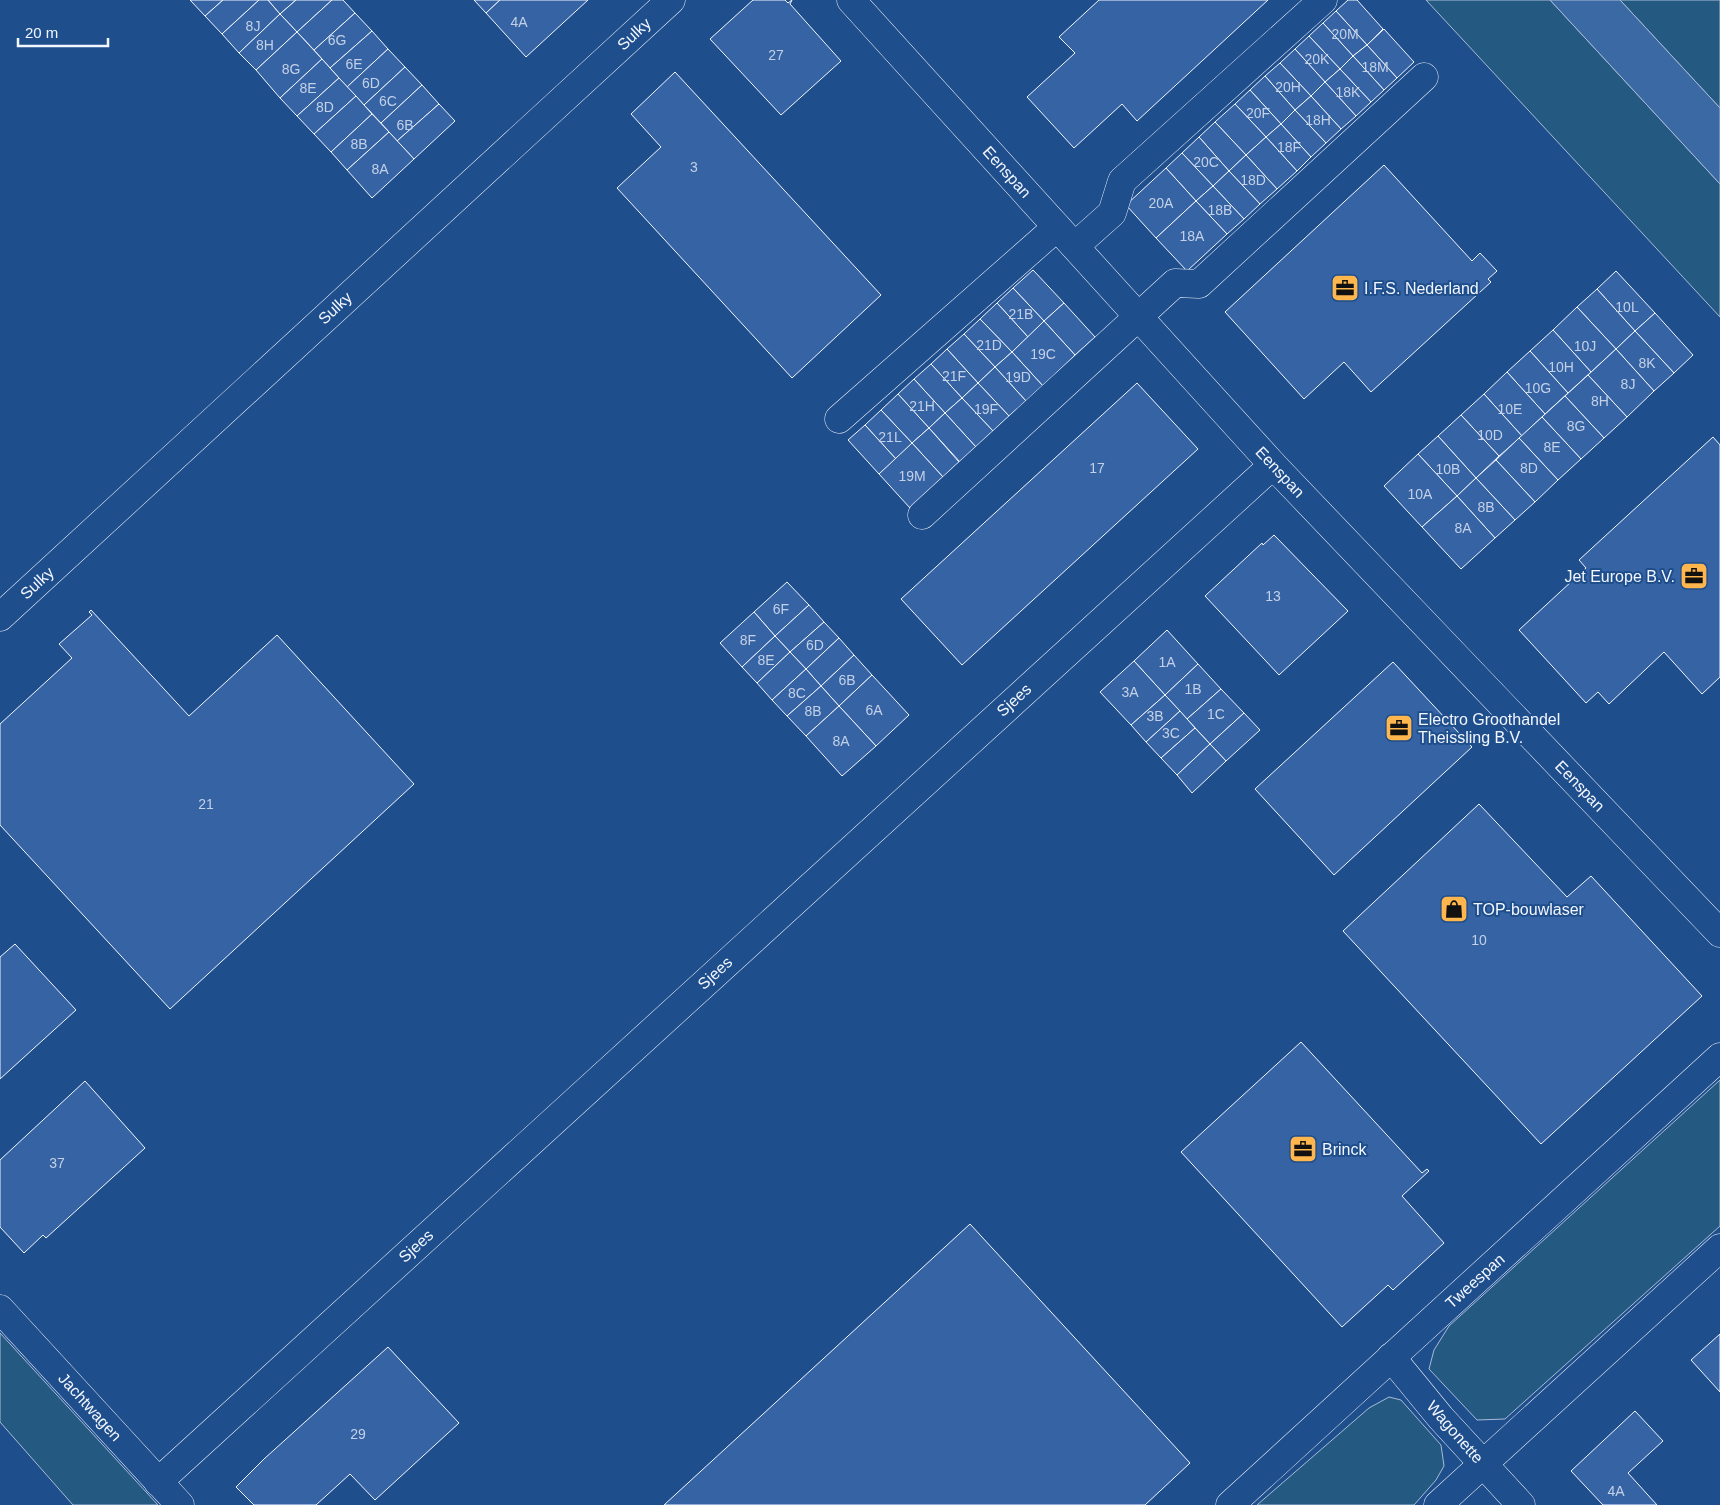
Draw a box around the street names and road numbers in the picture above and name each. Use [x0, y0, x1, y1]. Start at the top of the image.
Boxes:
street label: Sulky [614, 14, 654, 54]
street label: Eenspan [980, 143, 1034, 201]
street label: Sulky [315, 288, 355, 328]
street label: Eenspan [1252, 443, 1308, 501]
street label: Sulky [17, 563, 57, 603]
street label: Sjees [993, 680, 1035, 720]
street label: Eenspan [1552, 757, 1608, 815]
street label: Sjees [694, 953, 736, 993]
street label: Sjees [395, 1226, 437, 1266]
street label: Tweespan [1442, 1250, 1508, 1312]
street label: Jachtwagen [55, 1370, 125, 1444]
street label: Wagonette [1423, 1397, 1487, 1467]

